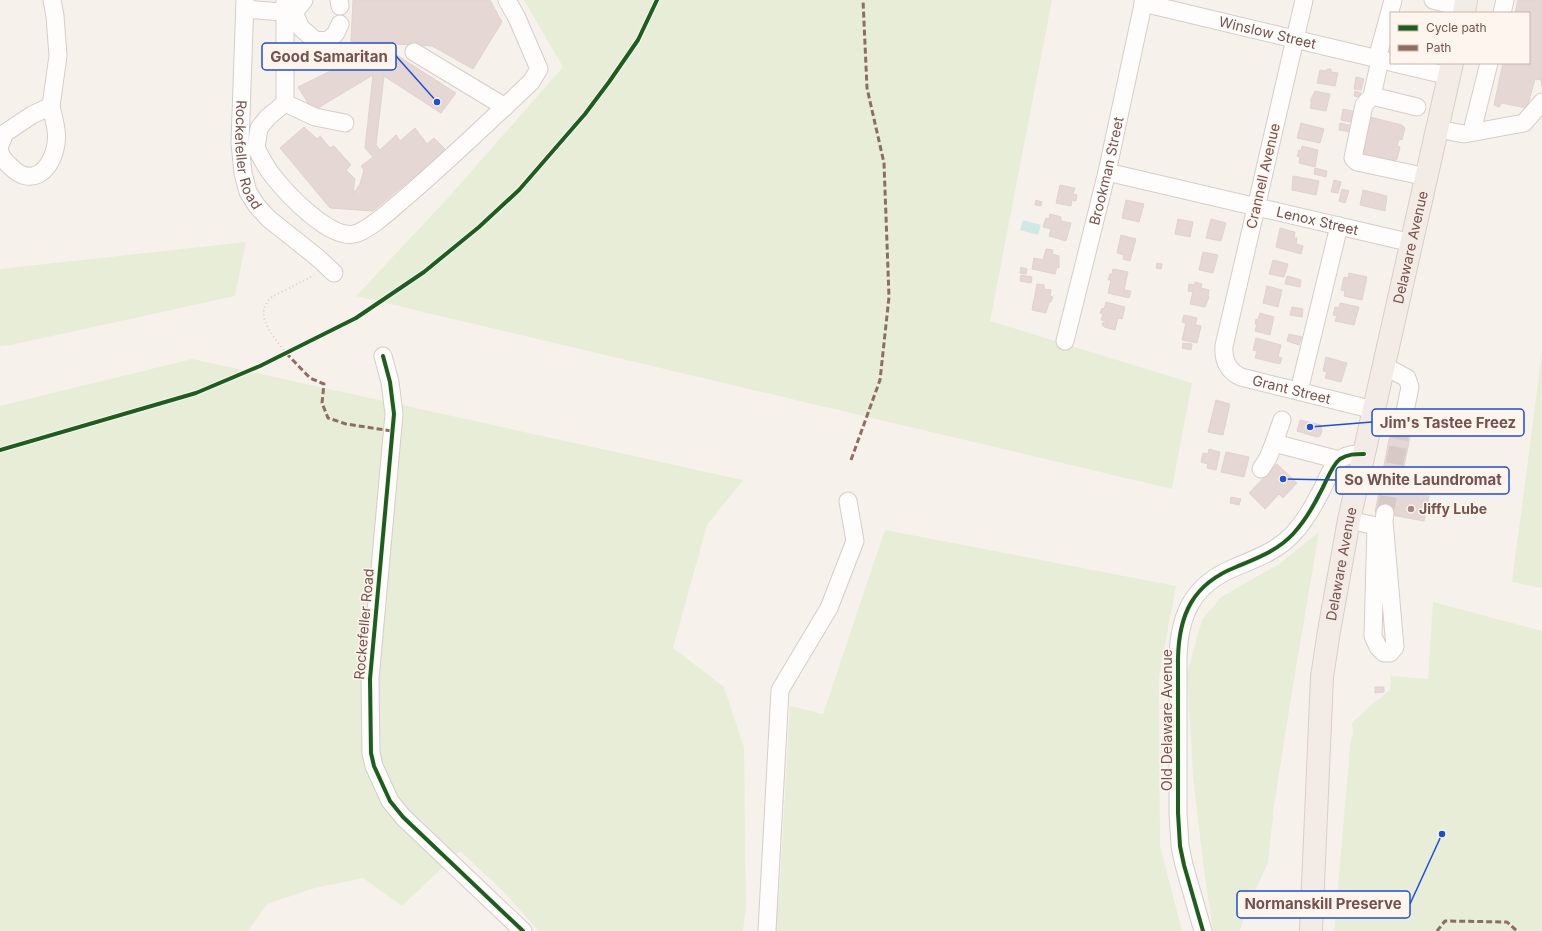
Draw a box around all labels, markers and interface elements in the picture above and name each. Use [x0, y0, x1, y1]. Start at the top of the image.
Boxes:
street label: Winslow Street [1217, 12, 1318, 52]
legend [1390, 12, 1530, 64]
text: Cycle path [1426, 20, 1487, 35]
text: Path [1426, 40, 1451, 55]
callout: Good Samaritan [262, 43, 396, 70]
text: Good Samaritan [270, 47, 388, 66]
street label: Rockefeller Road [232, 100, 266, 212]
street label: Brookman Street [1085, 115, 1127, 227]
street label: Crannell Avenue [1242, 121, 1283, 230]
street label: Delaware Avenue [1389, 189, 1431, 305]
street label: Lenox Street [1275, 203, 1361, 238]
street label: Grant Street [1251, 371, 1333, 407]
callout: Jim's Tastee Freez [1372, 409, 1524, 436]
text: Jim's Tastee Freez [1380, 413, 1516, 432]
callout: So White Laundromat [1336, 467, 1509, 494]
text: So White Laundromat [1344, 470, 1502, 489]
place label: Jiffy Lube [1419, 500, 1487, 517]
marker: Jiffy Lube [1406, 504, 1416, 514]
street label: Delaware Avenue [1322, 505, 1360, 622]
street label: Rockefeller Road [350, 568, 377, 680]
street label: Old Delaware Avenue [1158, 649, 1175, 791]
callout: Normanskill Preserve [1237, 891, 1410, 918]
text: Normanskill Preserve [1244, 894, 1402, 913]

